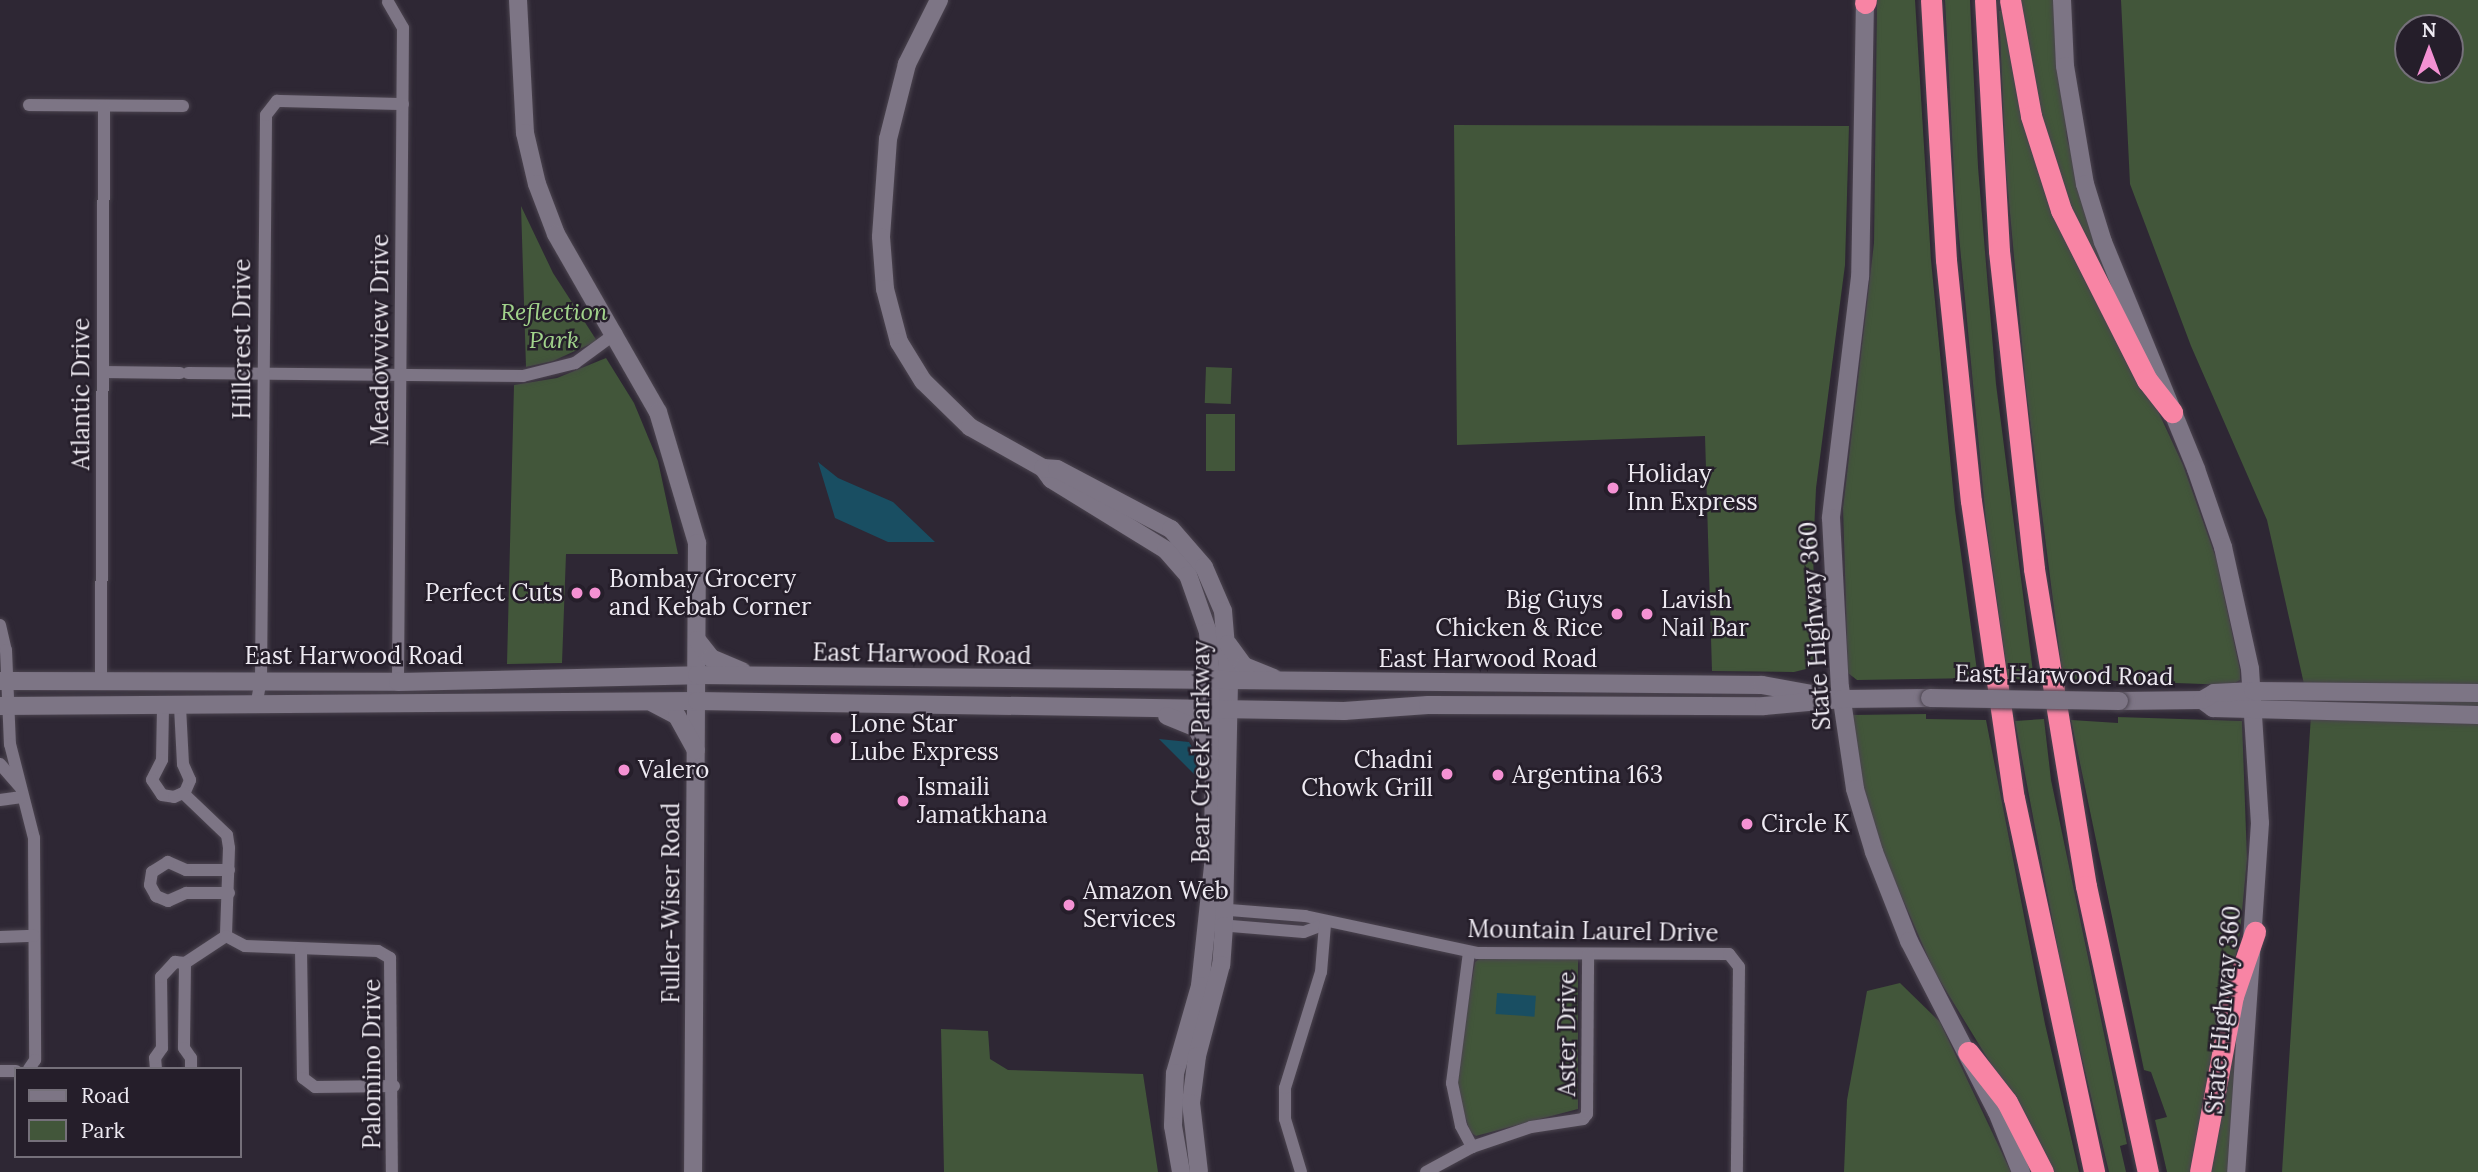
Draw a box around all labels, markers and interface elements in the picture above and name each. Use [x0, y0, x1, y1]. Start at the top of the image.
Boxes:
north arrow [2394, 14, 2464, 84]
text: N [2422, 18, 2436, 42]
street label: Meadowview Drive [366, 234, 394, 446]
street label: Hillcrest Drive [228, 258, 256, 420]
park label: Reflection Park [500, 298, 608, 354]
street label: Atlantic Drive [67, 318, 95, 470]
place label: Holiday Inn Express [1627, 460, 1758, 516]
marker: Holiday Inn Express [1605, 480, 1621, 496]
street label: State Highway 360 [1793, 521, 1837, 731]
place label: Bombay Grocery and Kebab Corner [609, 565, 811, 621]
place label: Perfect Cuts [425, 579, 563, 607]
marker: Perfect Cuts [569, 585, 585, 601]
marker: Bombay Grocery and Kebab Corner [587, 585, 603, 601]
place label: Big Guys Chicken & Rice [1435, 586, 1603, 642]
place label: Lavish Nail Bar [1661, 586, 1749, 642]
marker: Big Guys Chicken & Rice [1609, 606, 1625, 622]
marker: Lavish Nail Bar [1639, 606, 1655, 622]
street label: East Harwood Road [812, 638, 1032, 670]
street label: Bear Creek Parkway [1187, 641, 1215, 863]
street label: East Harwood Road [245, 642, 463, 670]
street label: East Harwood Road [1379, 645, 1597, 673]
street label: East Harwood Road [1954, 659, 2174, 691]
place label: Lone Star Lube Express [850, 710, 999, 766]
marker: Lone Star Lube Express [828, 730, 844, 746]
place label: Chadni Chowk Grill [1301, 746, 1433, 802]
place label: Valero [638, 756, 709, 784]
place label: Argentina 163 [1512, 761, 1663, 789]
marker: Valero [616, 762, 632, 778]
marker: Chadni Chowk Grill [1439, 766, 1455, 782]
marker: Argentina 163 [1490, 767, 1506, 783]
place label: Ismaili Jamatkhana [917, 773, 1048, 829]
marker: Ismaili Jamatkhana [895, 793, 911, 809]
street label: Fuller-Wiser Road [657, 802, 685, 1004]
place label: Circle K [1761, 810, 1850, 838]
marker: Circle K [1739, 816, 1755, 832]
place label: Amazon Web Services [1083, 877, 1229, 933]
marker: Amazon Web Services [1061, 897, 1077, 913]
street label: State Highway 360 [2200, 905, 2246, 1115]
street label: Mountain Laurel Drive [1467, 914, 1719, 948]
street label: Aster Drive [1553, 971, 1581, 1097]
street label: Palomino Drive [358, 979, 386, 1149]
legend [14, 1067, 242, 1158]
text: Road [81, 1082, 130, 1109]
text: Park [81, 1117, 125, 1144]

